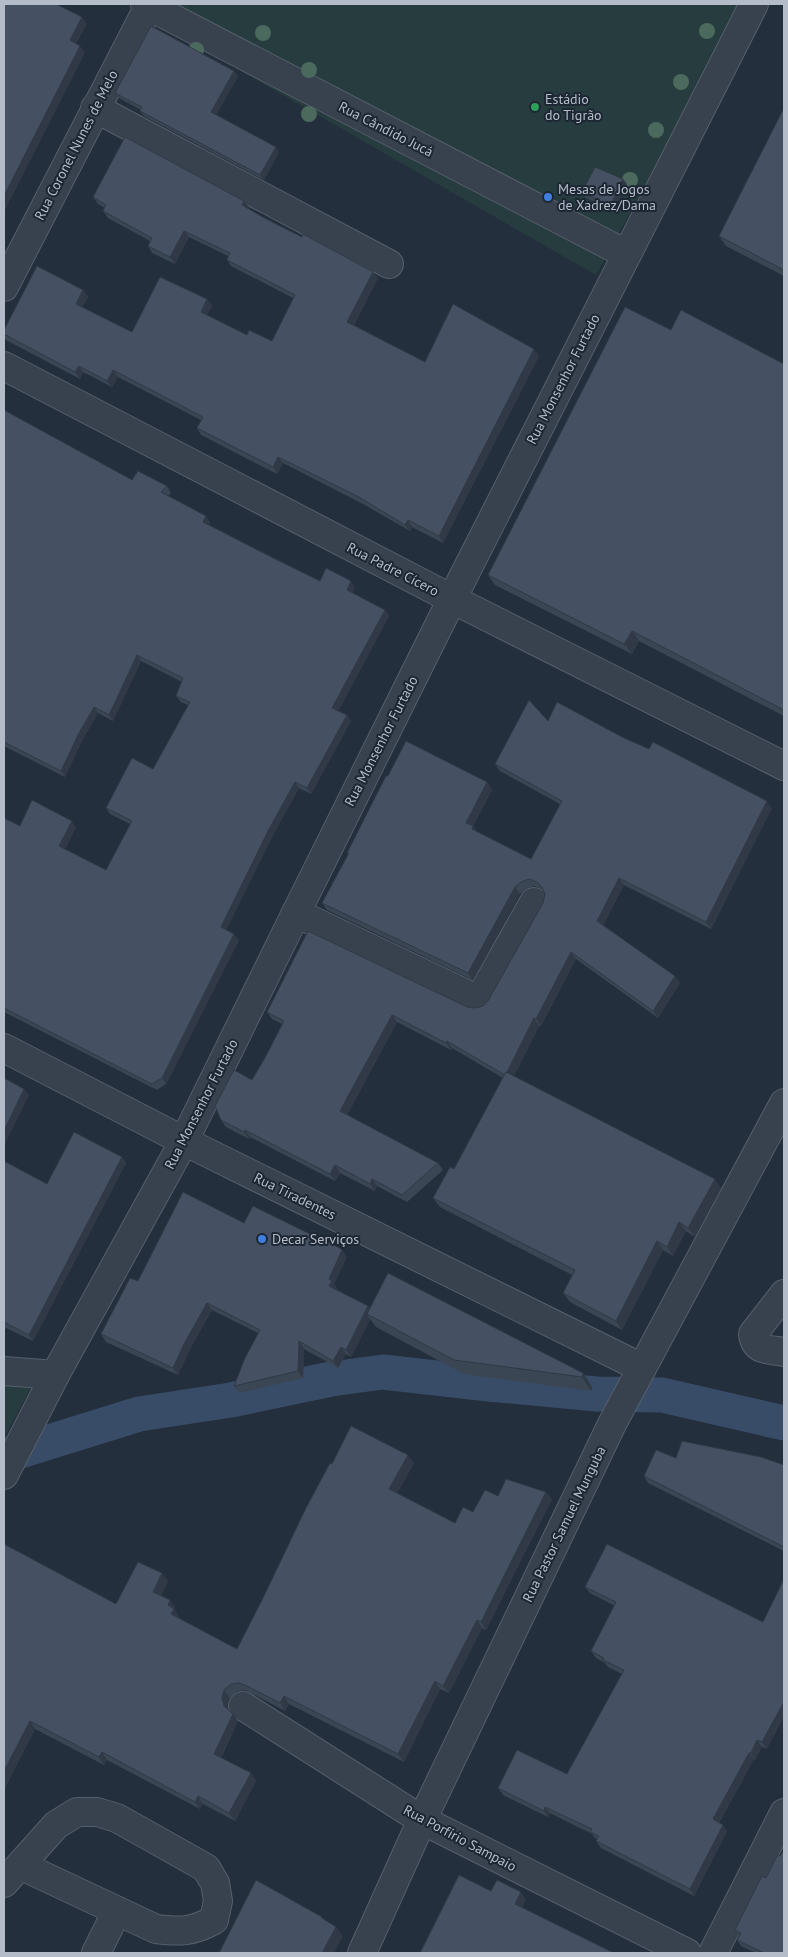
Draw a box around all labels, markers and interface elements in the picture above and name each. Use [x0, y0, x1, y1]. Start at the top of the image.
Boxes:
street label: Rua Coronel Nunes de Melo [30, 67, 122, 223]
place label: Estádio do Tigrão [545, 90, 602, 124]
street label: Rua Cândido Jucá [336, 97, 436, 161]
marker: Estádio do Tigrão [529, 101, 541, 113]
place label: Mesas de Jogos de Xadrez/Dama [558, 180, 656, 214]
marker: Mesas de Jogos de Xadrez/Dama [542, 191, 554, 203]
street label: Rua Monsenhor Furtado [522, 311, 604, 447]
street label: Rua Padre Cícero [344, 538, 442, 600]
street label: Rua Monsenhor Furtado [340, 673, 422, 809]
street label: Rua Monsenhor Furtado [160, 1036, 242, 1172]
street label: Rua Tiradentes [251, 1168, 339, 1224]
place label: Decar Serviços [272, 1230, 359, 1248]
marker: Decar Serviços [256, 1233, 268, 1245]
street label: Rua Pastor Samuel Munguba [518, 1443, 610, 1605]
street label: Rua Porfírio Sampaio [400, 1801, 520, 1875]

